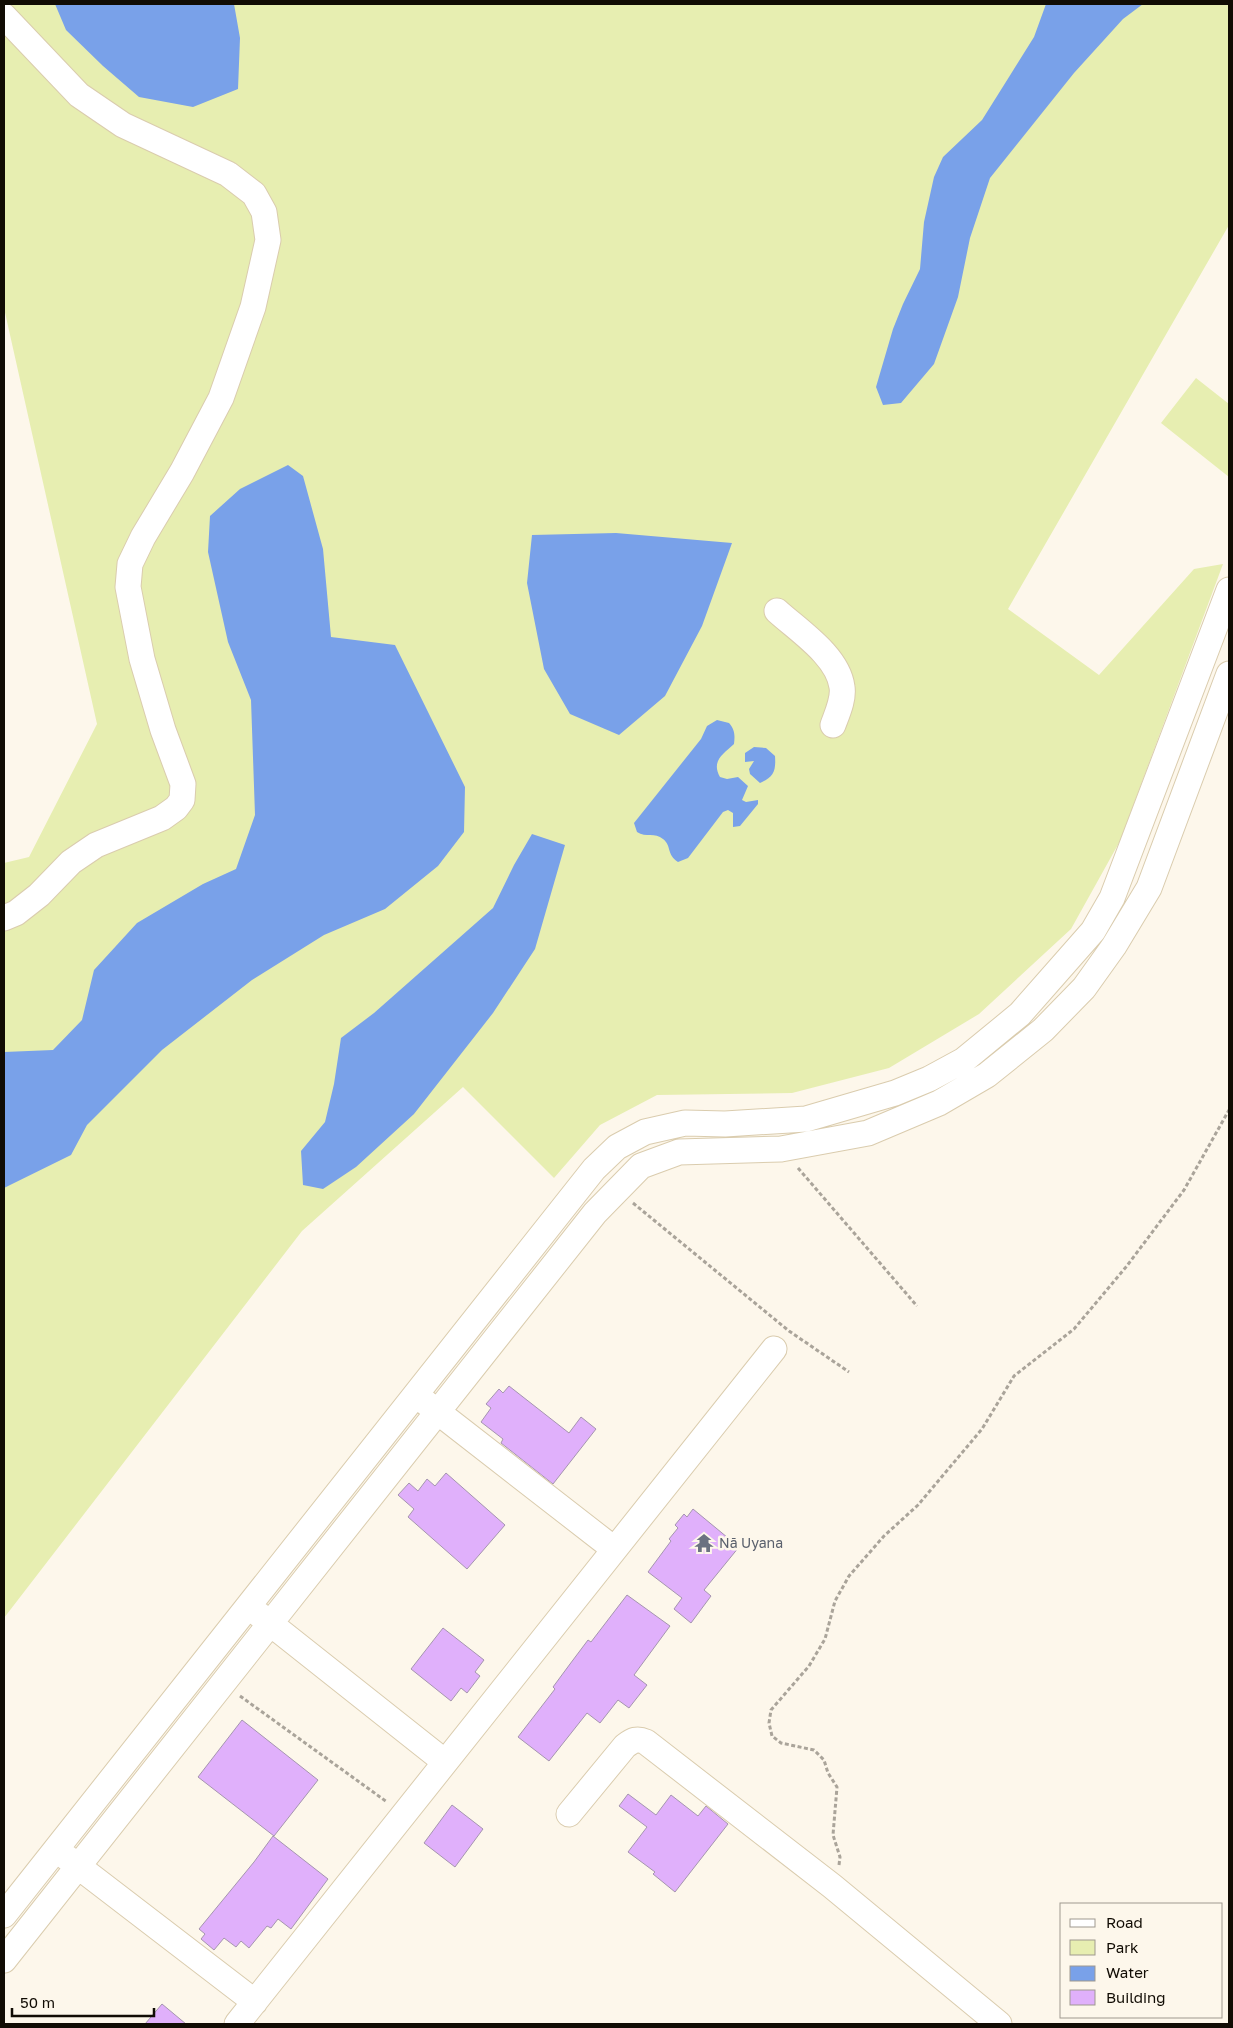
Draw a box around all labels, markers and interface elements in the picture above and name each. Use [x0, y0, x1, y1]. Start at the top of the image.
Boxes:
temple icon: Nā Uyana [693, 1532, 715, 1554]
place label: Nā Uyana [719, 1534, 783, 1551]
legend [1060, 1903, 1223, 2018]
text: Road [1106, 1913, 1143, 1931]
text: Park [1106, 1938, 1139, 1956]
text: Water [1106, 1963, 1149, 1981]
scale bar [12, 1986, 155, 2018]
text: Building [1106, 1988, 1166, 2006]
text: 50 m [20, 1993, 55, 2011]

